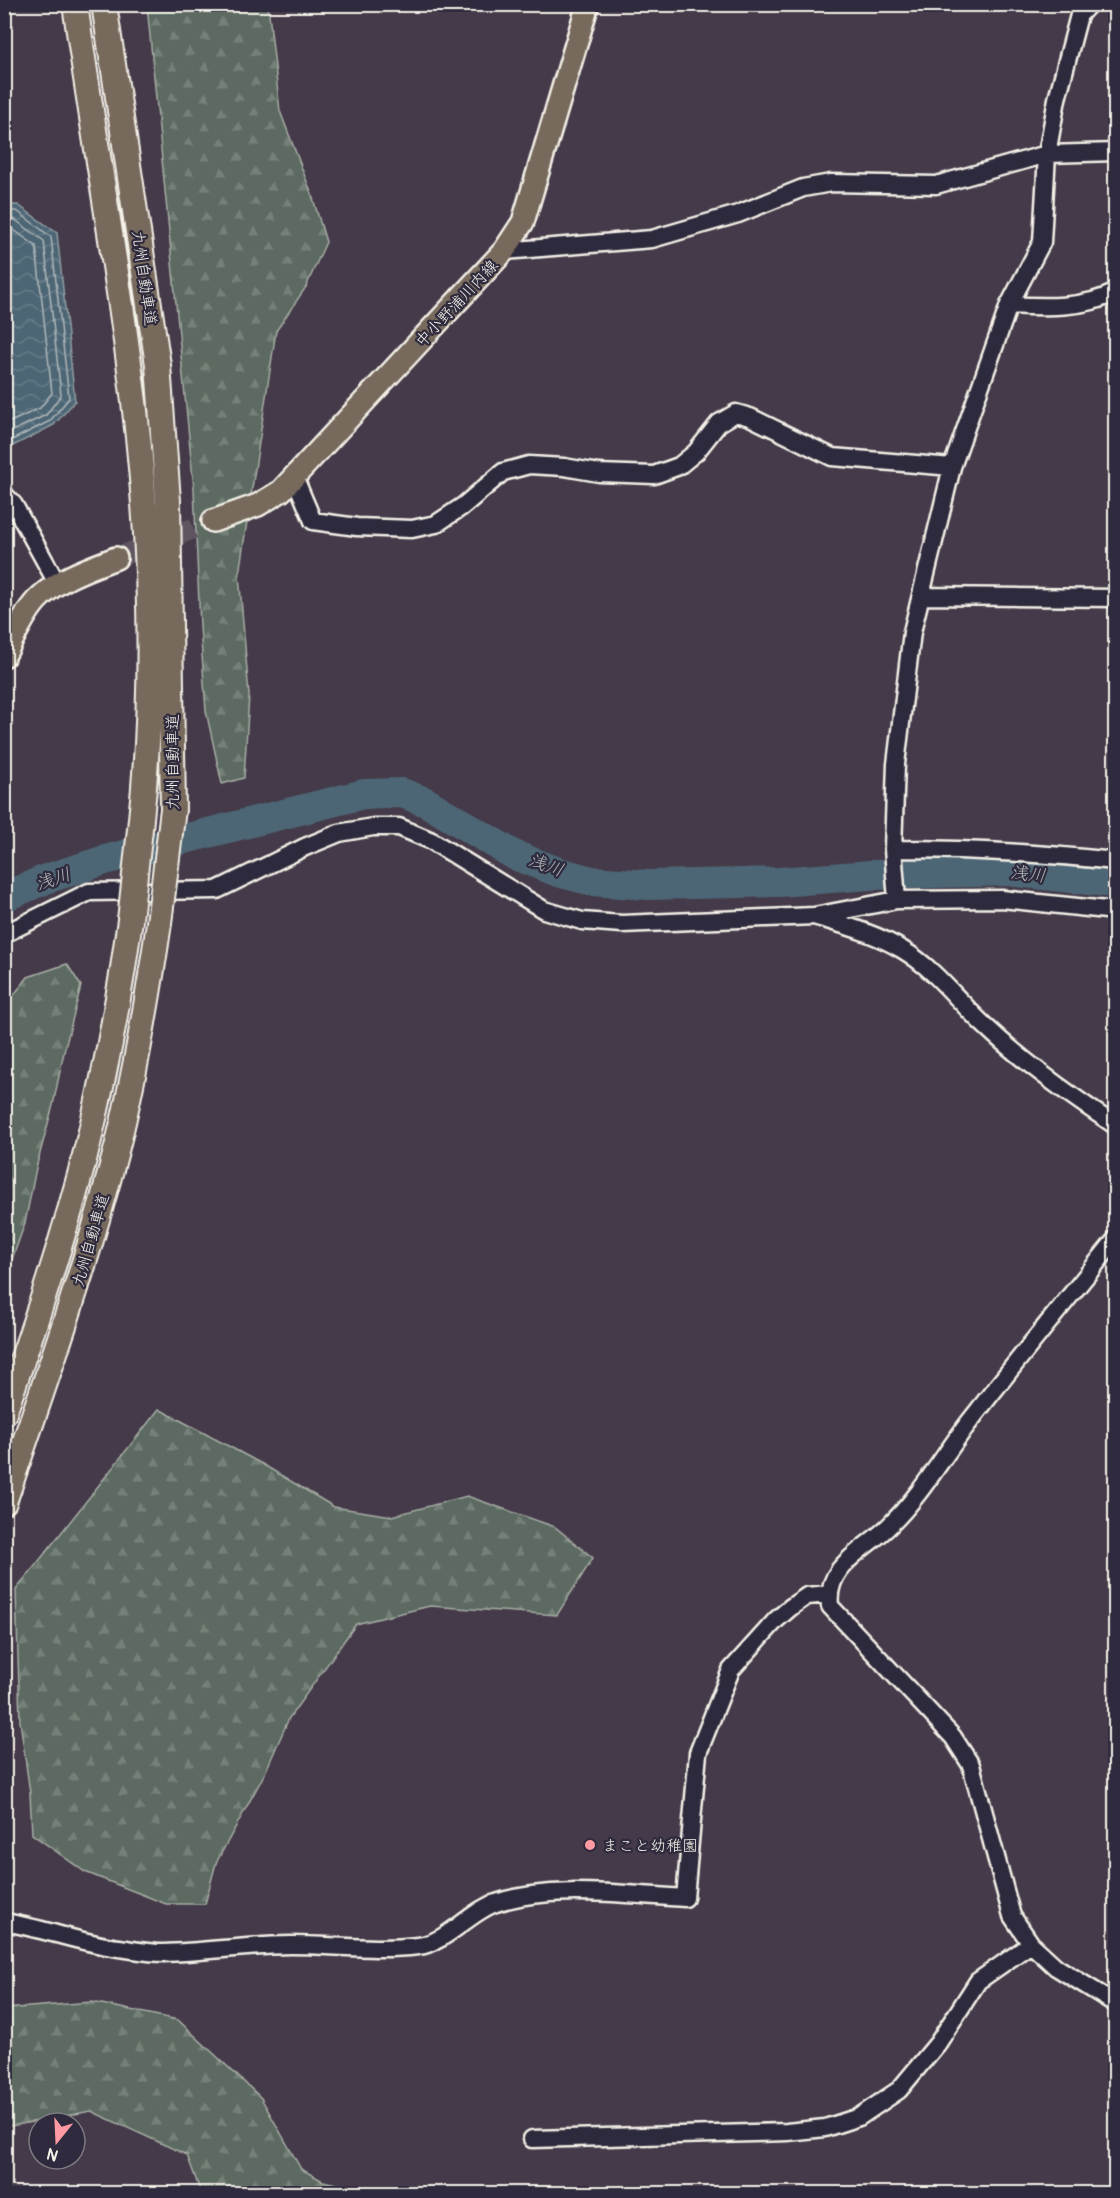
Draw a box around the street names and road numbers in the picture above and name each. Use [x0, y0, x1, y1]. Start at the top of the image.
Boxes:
street label: 九州自動車道 [127, 229, 161, 327]
street label: 中小野浦川内線 [411, 256, 502, 351]
street label: 九州自動車道 [163, 714, 183, 810]
street label: 九州自動車道 [68, 1191, 114, 1289]

